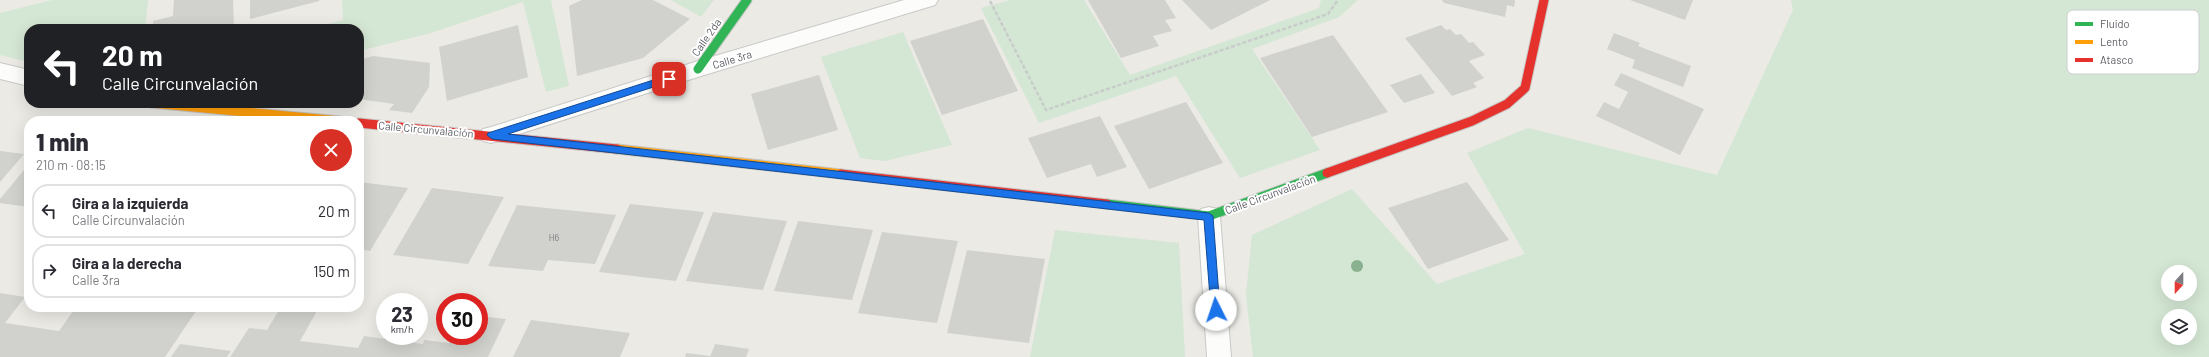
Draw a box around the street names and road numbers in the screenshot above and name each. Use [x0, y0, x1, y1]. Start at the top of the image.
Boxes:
street label: Calle 2da [688, 16, 724, 58]
street label: Calle 3ra [711, 47, 753, 71]
street label: Calle Circunvalación [378, 118, 474, 140]
street label: Calle Circunvalación [1223, 172, 1317, 216]

